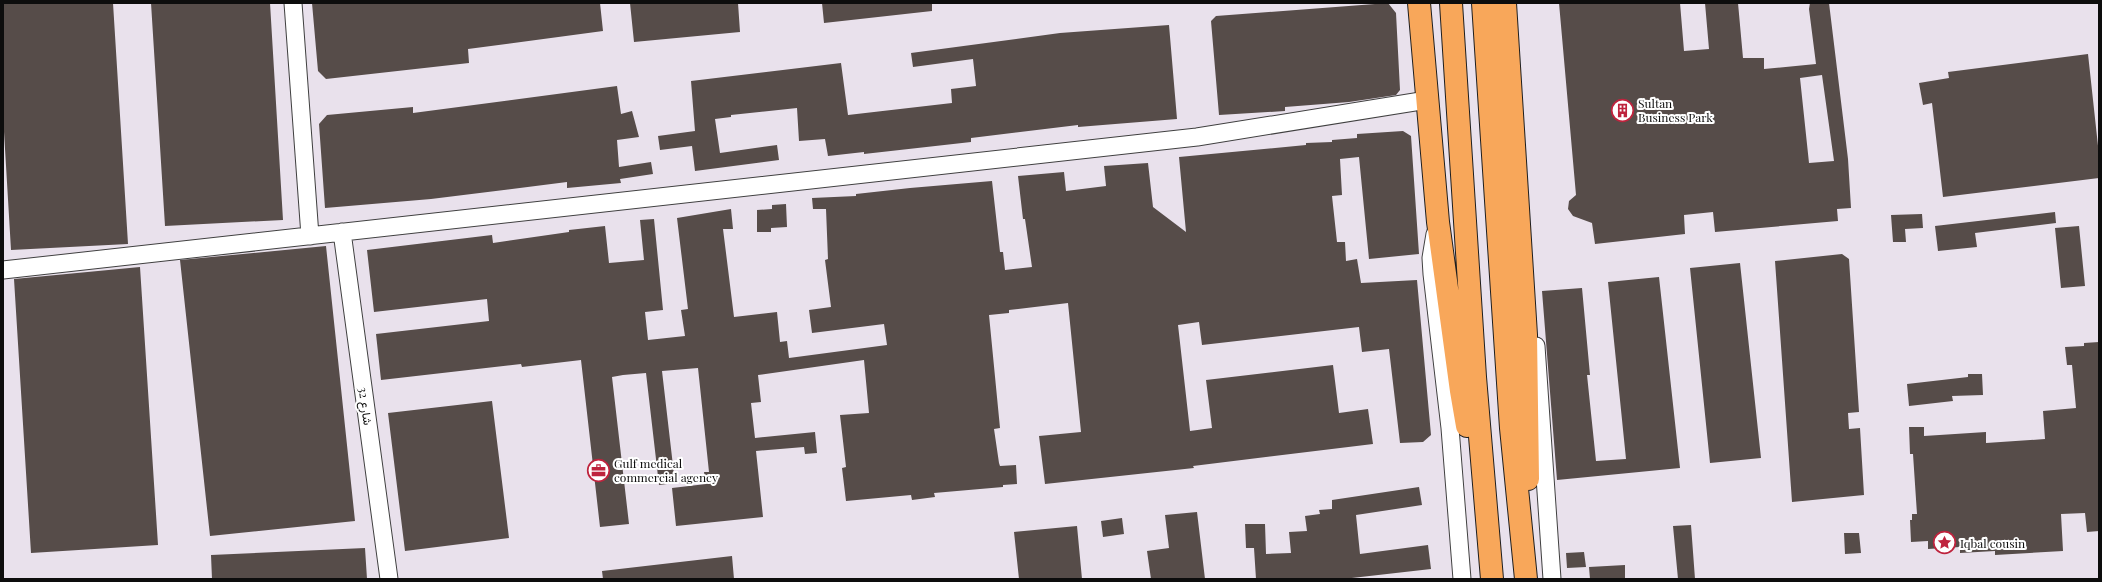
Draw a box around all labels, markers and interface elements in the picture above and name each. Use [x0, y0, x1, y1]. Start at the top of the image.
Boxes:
place label: Sultan Business Park [1638, 95, 1713, 125]
building icon: Sultan Business Park [1609, 97, 1635, 123]
street label: شارع 32 [353, 386, 377, 426]
place label: Gulf medical commercial agency [614, 455, 718, 485]
office icon: Gulf medical commercial agency [586, 457, 612, 483]
place icon: Iqbal cousin [1932, 530, 1958, 556]
place label: Iqbal cousin [1960, 535, 2025, 551]

